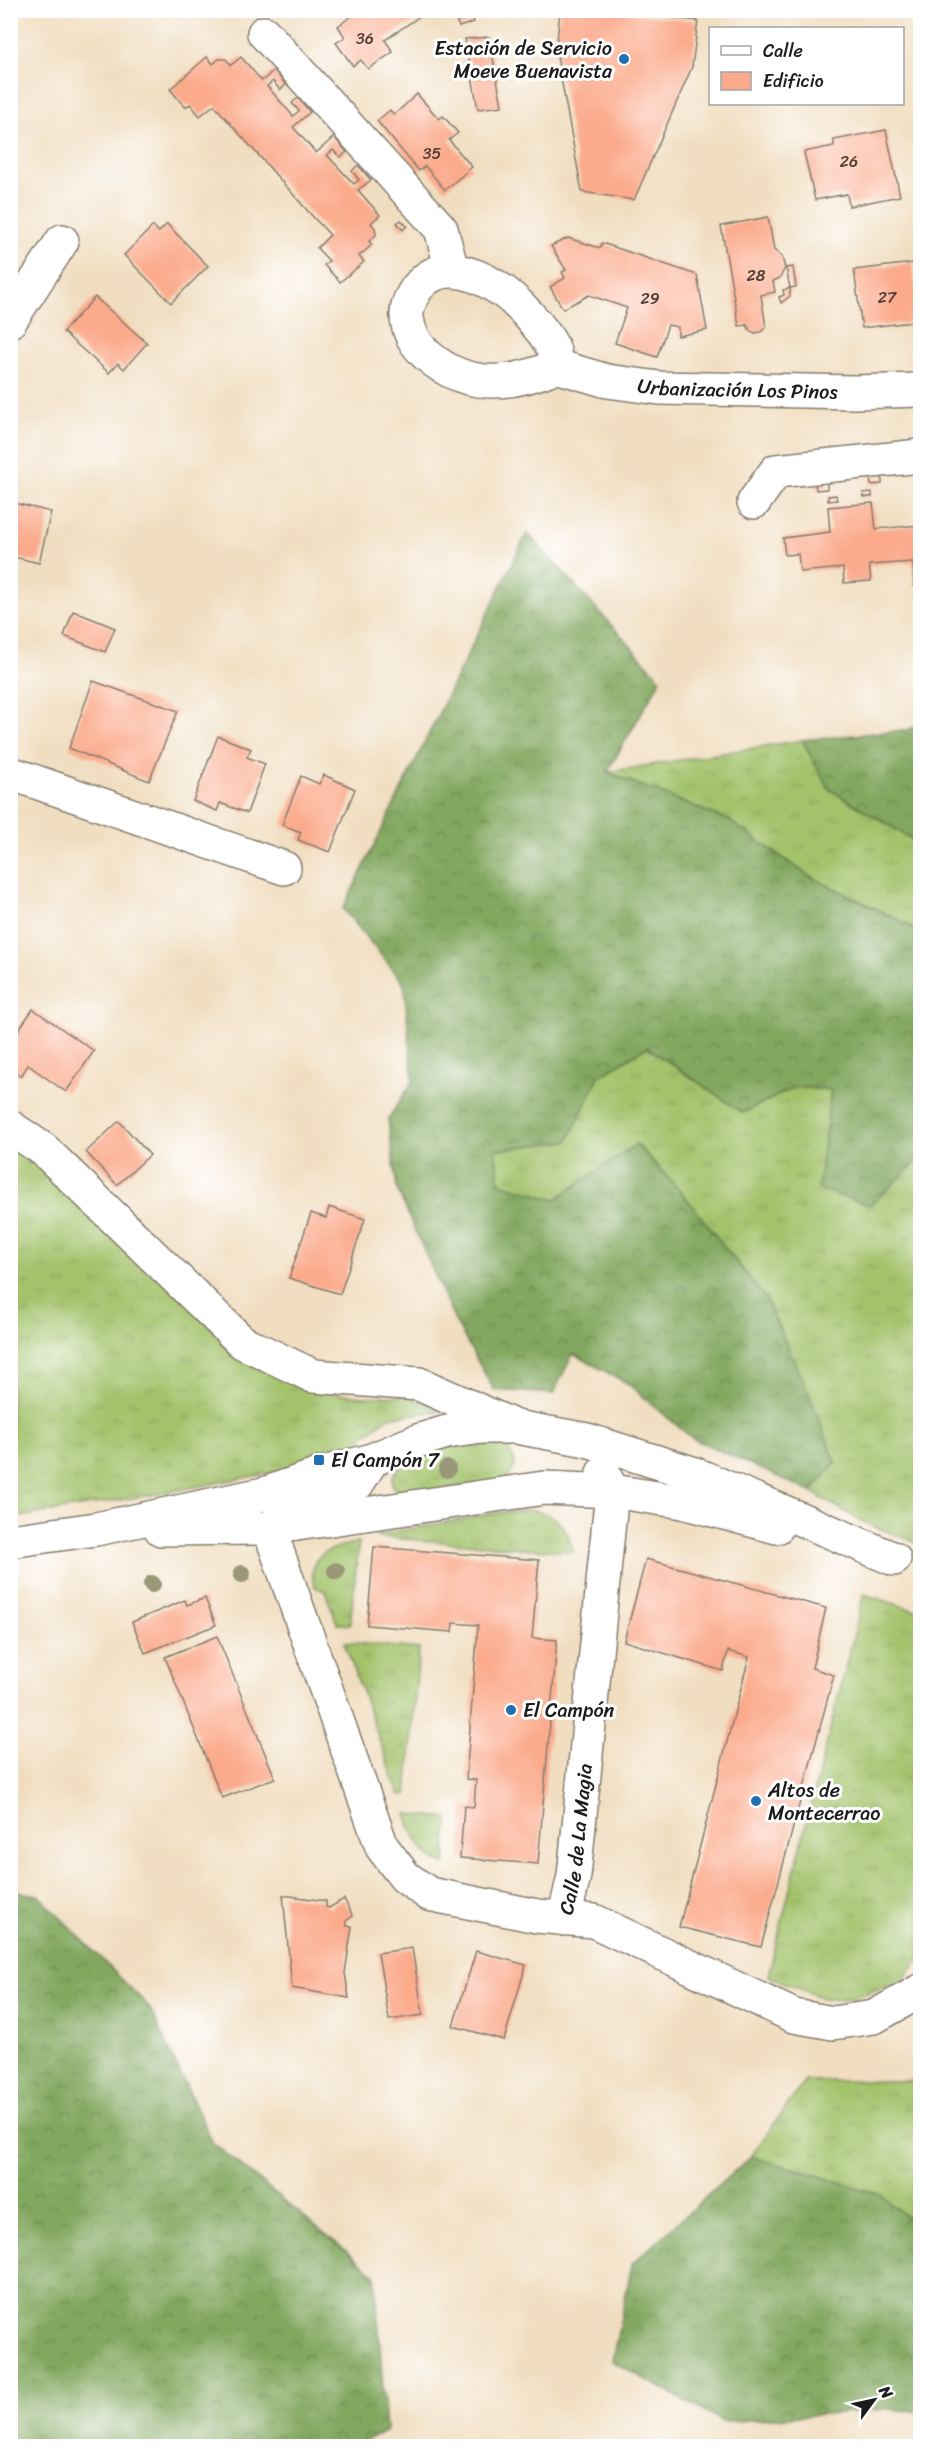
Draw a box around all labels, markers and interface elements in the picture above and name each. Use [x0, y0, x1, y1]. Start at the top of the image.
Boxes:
house number: 36 [356, 24, 374, 53]
legend [709, 27, 904, 105]
place label: Estación de Servicio Moeve Buenavista [434, 31, 613, 89]
text: Calle [763, 35, 803, 67]
marker: Estación de Servicio Moeve Buenavista [617, 52, 631, 66]
text: Edificio [763, 65, 824, 97]
house number: 35 [423, 139, 442, 168]
house number: 26 [840, 147, 858, 176]
house number: 28 [747, 261, 766, 290]
house number: 27 [878, 283, 897, 312]
house number: 29 [640, 284, 660, 313]
street label: Urbanización Los Pinos [635, 368, 839, 409]
place label: El Campón 7 [331, 1443, 441, 1478]
marker: El Campón 7 [312, 1453, 326, 1467]
place label: El Campón [523, 1693, 615, 1728]
marker: El Campón [504, 1703, 518, 1717]
street label: Calle de La Magia [548, 1762, 603, 1918]
place label: Altos de Montecerrao [767, 1773, 881, 1831]
marker: Altos de Montecerrao [749, 1794, 763, 1808]
north arrow [844, 2370, 904, 2430]
text: N [870, 2379, 902, 2405]

